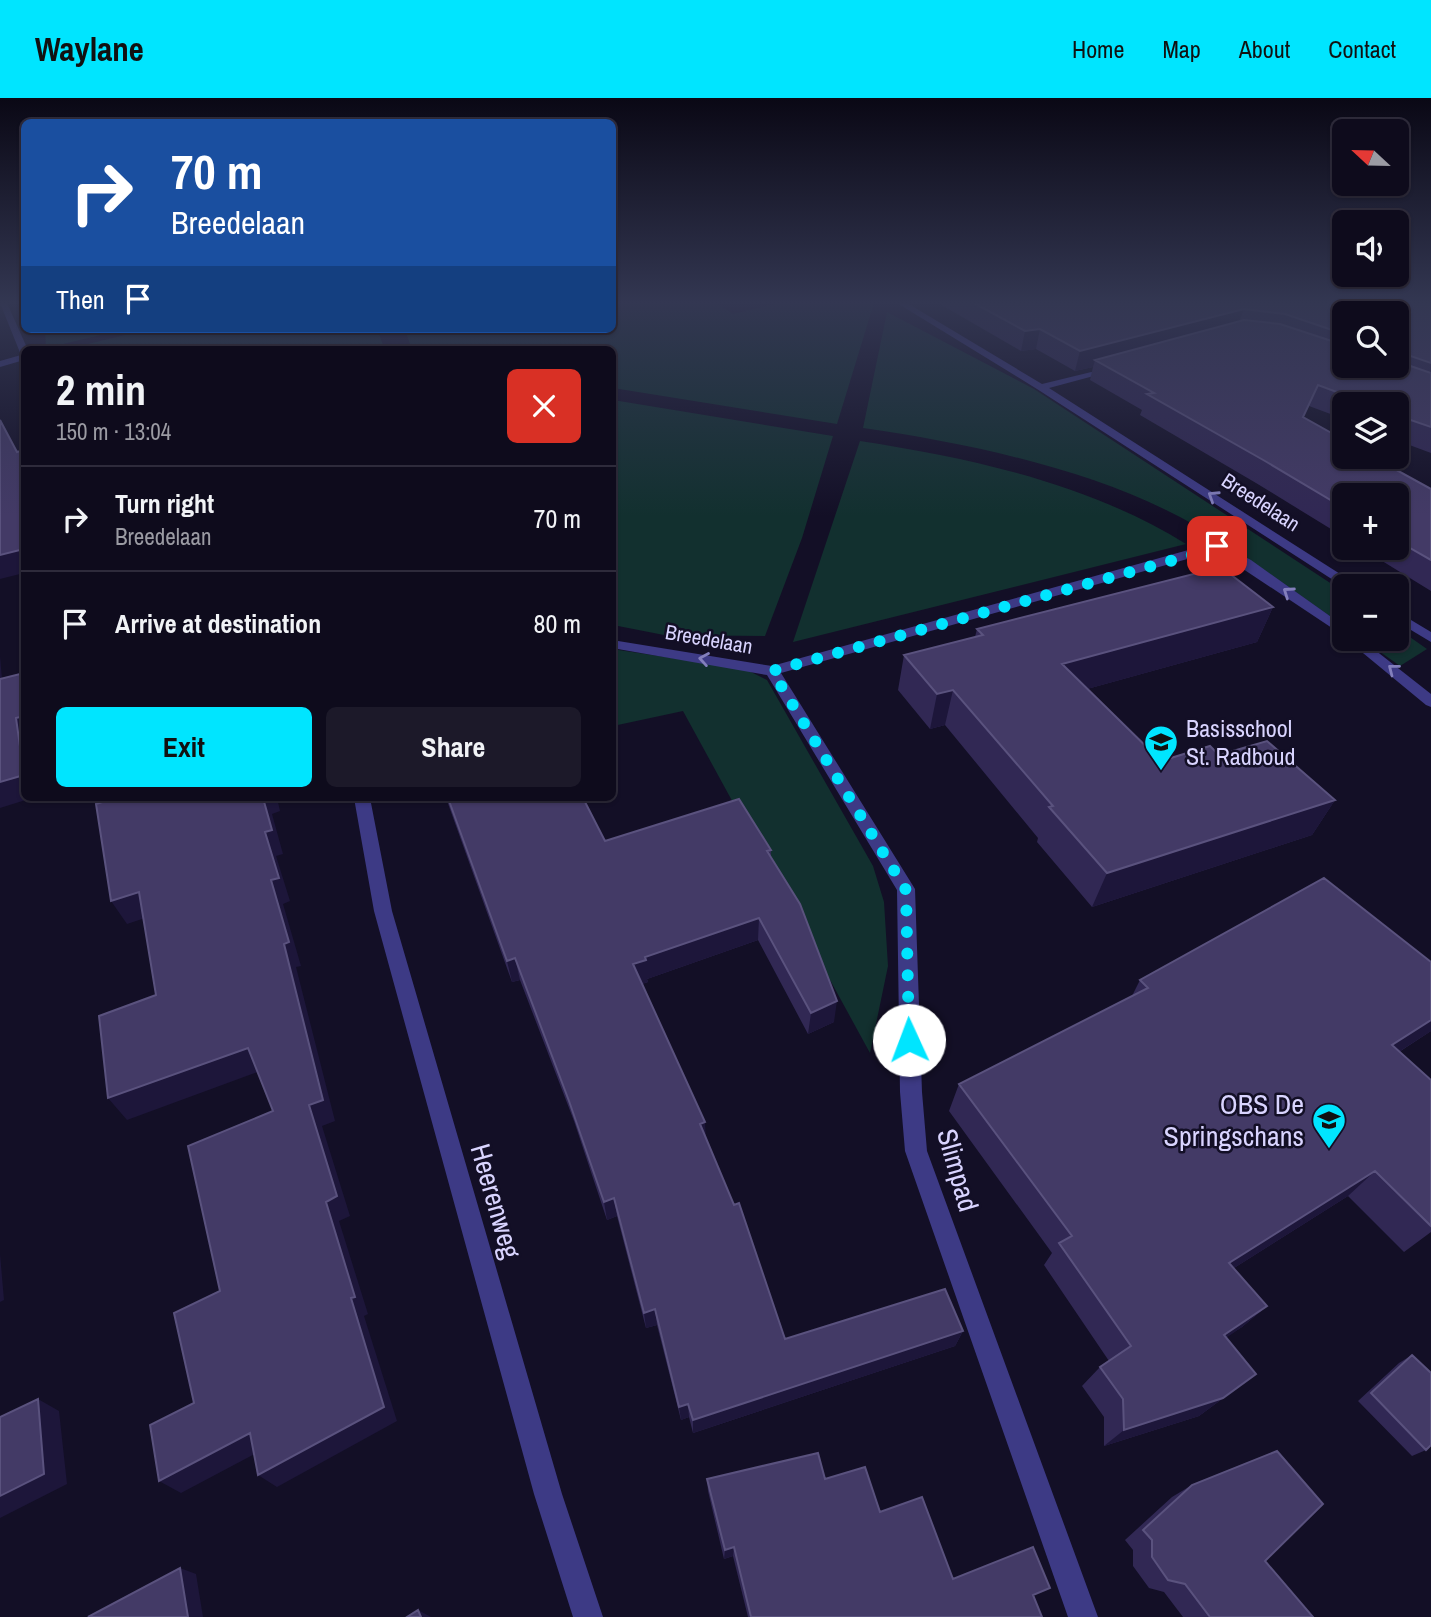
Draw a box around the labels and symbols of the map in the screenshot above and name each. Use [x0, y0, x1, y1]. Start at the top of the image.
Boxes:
north arrow [1332, 119, 1409, 196]
street label: Breedelaan [1216, 466, 1306, 538]
one-way arrow [1207, 491, 1220, 504]
pin [1187, 516, 1247, 576]
one-way arrow [1283, 588, 1296, 601]
street label: Breedelaan [663, 617, 755, 661]
one-way arrow [699, 652, 710, 667]
one-way arrow [1388, 665, 1400, 678]
place label: Basisschool St. Radboud [1186, 712, 1295, 772]
school or university icon: Basisschool St. Radboud [1142, 723, 1180, 772]
position arrow [872, 1003, 946, 1077]
place label: OBS De Springschans [1164, 1085, 1304, 1155]
school or university icon: OBS De Springschans [1310, 1101, 1348, 1150]
street label: Slimpad [928, 1124, 988, 1216]
street label: Heerenweg [462, 1139, 531, 1263]

